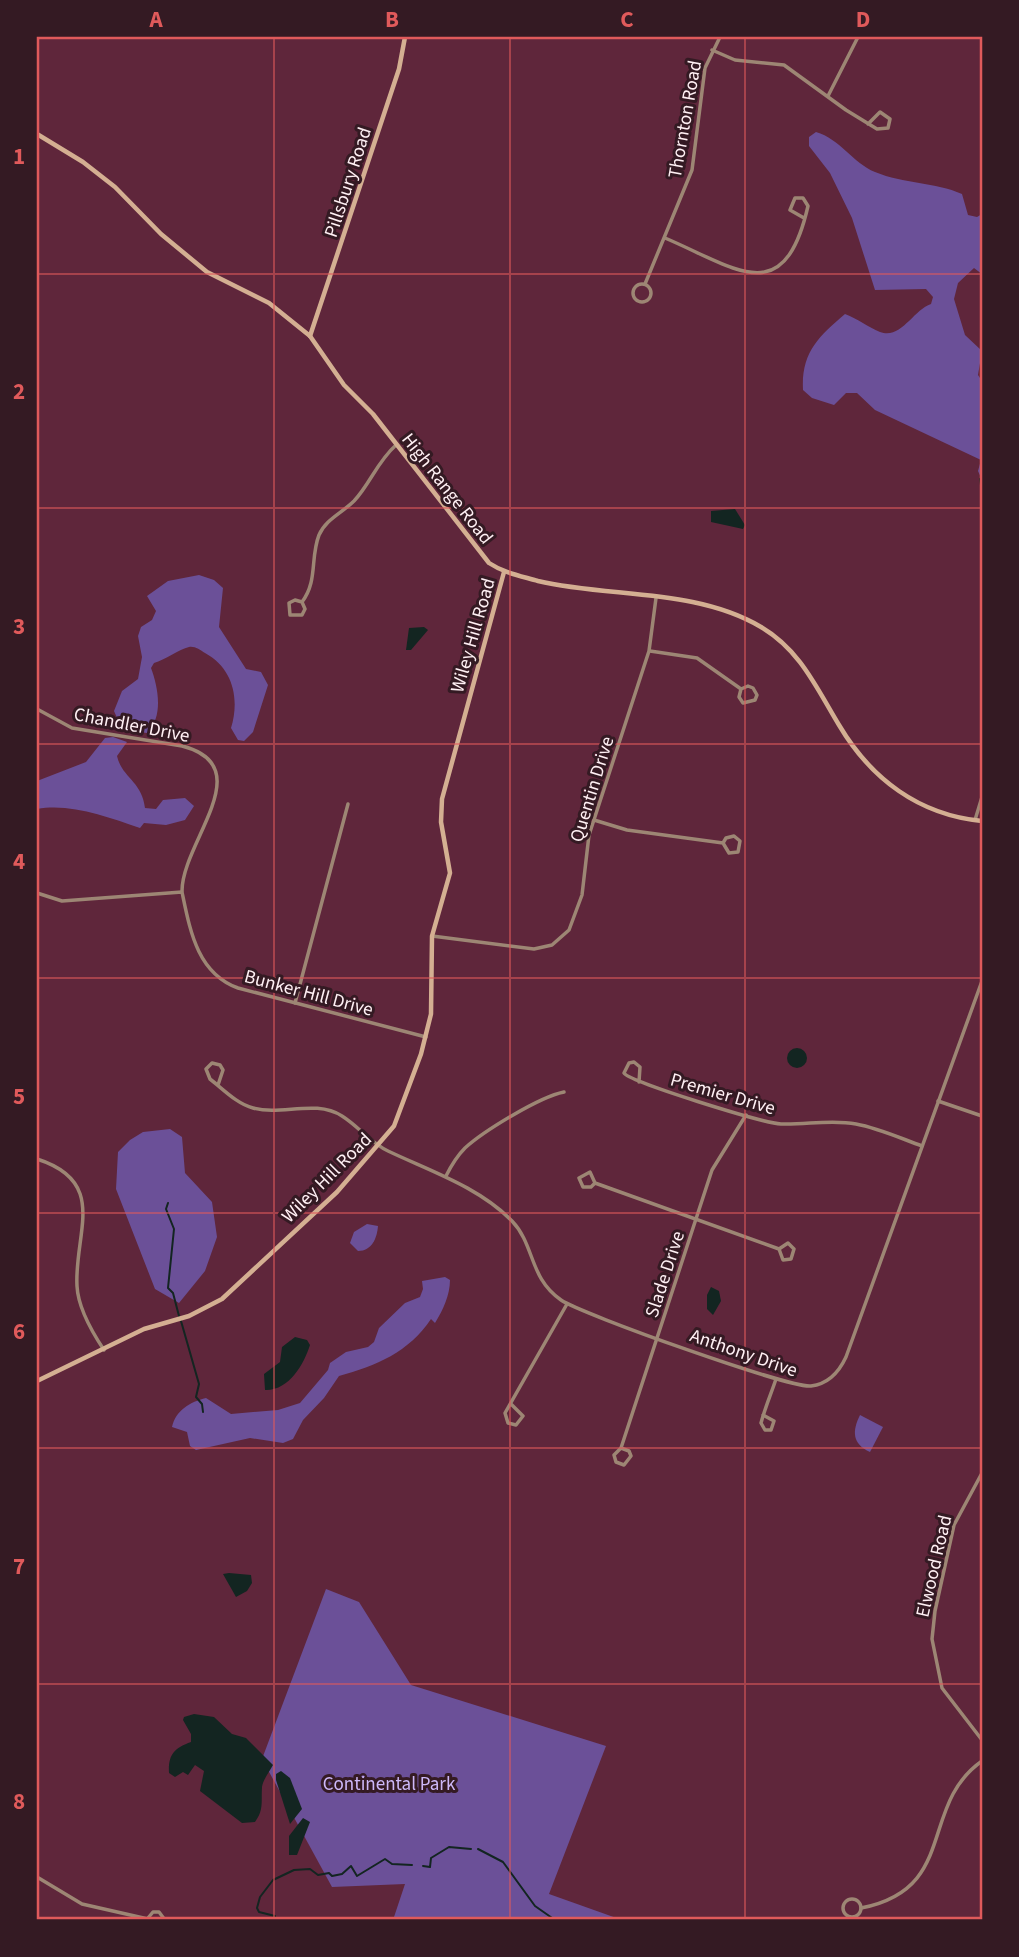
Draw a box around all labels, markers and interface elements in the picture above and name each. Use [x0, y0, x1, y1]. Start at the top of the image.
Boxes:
text: A [148, 3, 163, 36]
text: B [385, 3, 399, 36]
text: C [620, 3, 634, 36]
text: D [856, 3, 870, 36]
street label: Thornton Road [662, 58, 709, 180]
street label: Pillsbury Road [318, 124, 379, 241]
text: 1 [13, 140, 25, 173]
text: 2 [13, 375, 25, 408]
street label: High Range Road [395, 427, 499, 550]
street label: Wiley Hill Road [444, 575, 503, 696]
text: 3 [13, 610, 25, 643]
street label: Chandler Drive [71, 701, 192, 750]
street label: Quentin Drive [564, 733, 621, 846]
text: 4 [13, 845, 25, 878]
street label: Bunker Hill Drive [241, 963, 376, 1024]
street label: Premier Drive [667, 1067, 778, 1122]
text: 5 [13, 1080, 25, 1113]
street label: Wiley Hill Road [276, 1127, 378, 1229]
street label: Slade Drive [639, 1228, 692, 1321]
text: 6 [13, 1315, 25, 1348]
street label: Anthony Drive [686, 1322, 801, 1384]
street label: Elwood Road [910, 1513, 959, 1620]
text: 7 [13, 1550, 25, 1583]
park label: Continental Park [323, 1771, 456, 1798]
text: 8 [13, 1785, 25, 1818]

